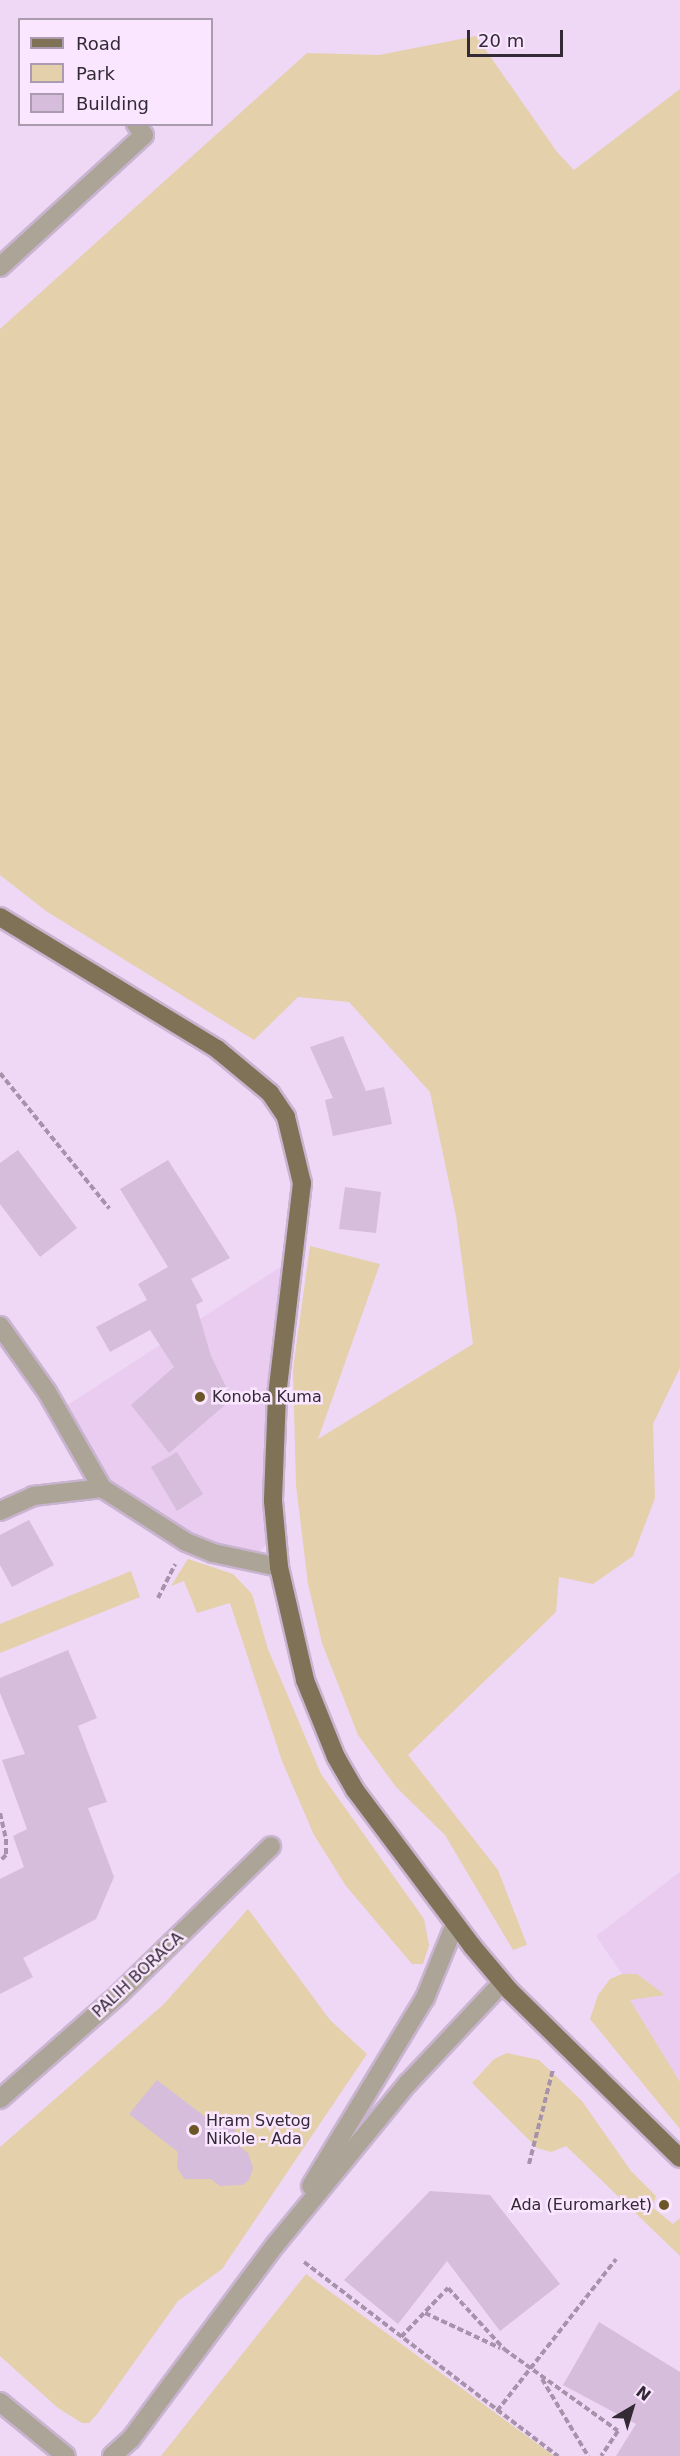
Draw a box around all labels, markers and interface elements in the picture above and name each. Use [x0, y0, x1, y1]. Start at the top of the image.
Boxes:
legend [18, 18, 213, 126]
scale bar [470, 18, 566, 56]
text: 20 m [478, 30, 524, 51]
text: Road [76, 33, 121, 54]
text: Park [76, 63, 115, 84]
text: Building [76, 93, 149, 114]
place label: Konoba Kuma [212, 1387, 322, 1407]
marker: Konoba Kuma [193, 1390, 207, 1404]
street label: PALIH BORACA [89, 1928, 187, 2022]
place label: Hram Svetog Nikole - Ada [206, 2111, 311, 2149]
marker: Hram Svetog Nikole - Ada [187, 2123, 201, 2137]
place label: Ada (Euromarket) [511, 2195, 652, 2215]
marker: Ada (Euromarket) [657, 2198, 671, 2212]
north arrow [602, 2378, 662, 2438]
text: N [632, 2382, 655, 2405]

